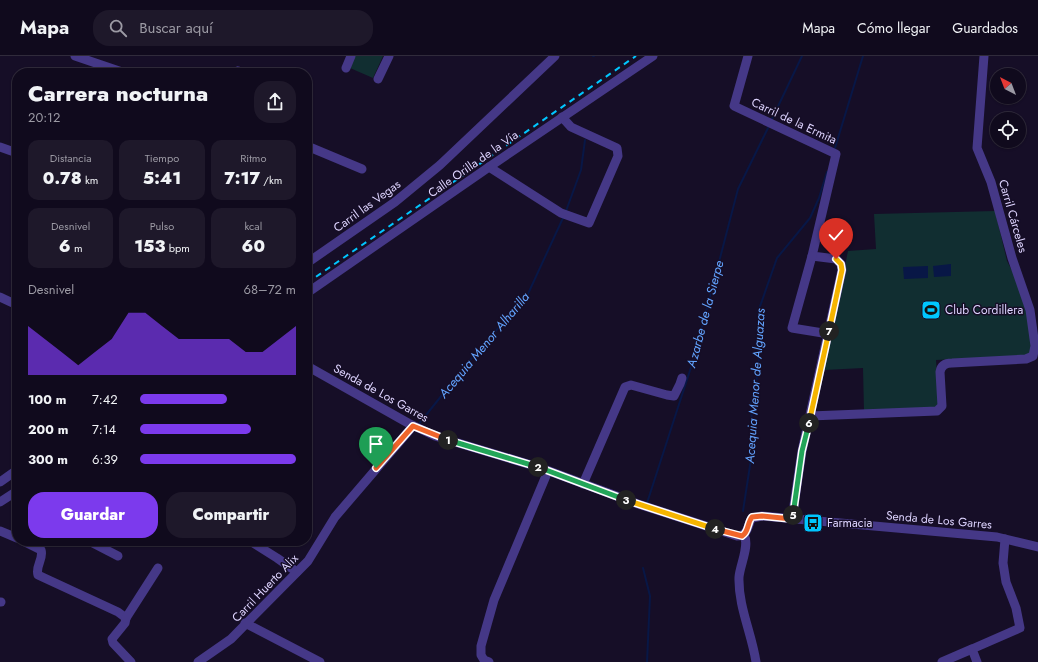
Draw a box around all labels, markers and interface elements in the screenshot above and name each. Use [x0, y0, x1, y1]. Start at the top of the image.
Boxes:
search box [93, 10, 373, 46]
text: Mapa [20, 14, 69, 41]
icon: search [107, 17, 129, 39]
text: Buscar aquí [139, 17, 213, 39]
text: Mapa [802, 18, 835, 38]
text: Cómo llegar [857, 18, 930, 38]
text: Guardados [952, 18, 1018, 38]
north arrow [990, 68, 1026, 104]
map controls [990, 68, 1026, 148]
text: Carrera nocturna [28, 77, 208, 109]
button: share [254, 81, 296, 123]
street label: Carril de la Ermita [748, 93, 840, 149]
text: 20:12 [28, 108, 60, 127]
button: locate [990, 112, 1026, 148]
street label: Calle Orilla de la Vía [424, 126, 522, 202]
text: Distancia [50, 150, 92, 166]
text: Tiempo [145, 150, 179, 166]
text: Ritmo [240, 150, 266, 166]
text: 0.78 [43, 166, 82, 190]
text: 5:41 [143, 166, 181, 190]
text: 7:17 [224, 166, 260, 190]
text: km [82, 172, 98, 188]
text: /km [260, 172, 282, 188]
street label: Carril las Vegas [330, 175, 404, 237]
street label: Carril Cárceles [994, 177, 1032, 255]
text: Desnivel [51, 218, 90, 234]
text: Pulso [150, 218, 174, 234]
text: kcal [244, 218, 262, 234]
pin [819, 218, 853, 259]
icon: check [825, 224, 847, 246]
text: 6 [59, 234, 71, 258]
text: 153 [134, 234, 165, 258]
text: 60 [242, 234, 265, 258]
text: m [71, 240, 83, 256]
text: bpm [165, 240, 190, 256]
water label: Azarbe de la Sierpe [681, 258, 729, 371]
text: Desnivel [28, 280, 74, 299]
text: 68–72 m [244, 280, 296, 299]
water label: Acequia Menor Alharilla [433, 288, 534, 403]
sports icon: Club Cordillera [920, 299, 942, 321]
place label: Club Cordillera [945, 301, 1023, 319]
water label: Acequia Menor de Alguazas [740, 307, 770, 465]
pin: 7 [819, 321, 839, 341]
text: 7 [826, 323, 832, 339]
street label: Senda de Los Garres [330, 359, 432, 427]
text: 100 m [28, 390, 66, 409]
text: 7:42 [92, 390, 118, 409]
pin: 6 [799, 413, 819, 433]
text: 6 [805, 415, 813, 431]
text: 200 m [28, 420, 68, 439]
text: 7:14 [92, 420, 116, 439]
pin [359, 427, 393, 468]
pin: 1 [438, 430, 458, 450]
text: 1 [445, 432, 451, 448]
icon: arrive [365, 433, 387, 455]
text: 300 m [28, 450, 68, 469]
text: 6:39 [92, 450, 118, 469]
pin: 2 [528, 457, 548, 477]
text: 2 [534, 459, 542, 475]
pin: 3 [616, 490, 636, 510]
button: Guardar [28, 492, 158, 538]
button: Compartir [166, 492, 296, 538]
text: 3 [623, 492, 629, 508]
pin: 5 [783, 505, 803, 525]
street label: Senda de Los Garres [885, 506, 993, 534]
text: 5 [789, 507, 797, 523]
bus stop icon: Farmacia [802, 512, 824, 534]
place label: Farmacia [827, 514, 873, 532]
pin: 4 [705, 519, 725, 539]
text: 4 [711, 521, 719, 537]
street label: Carril Huerto Alix [228, 549, 303, 626]

